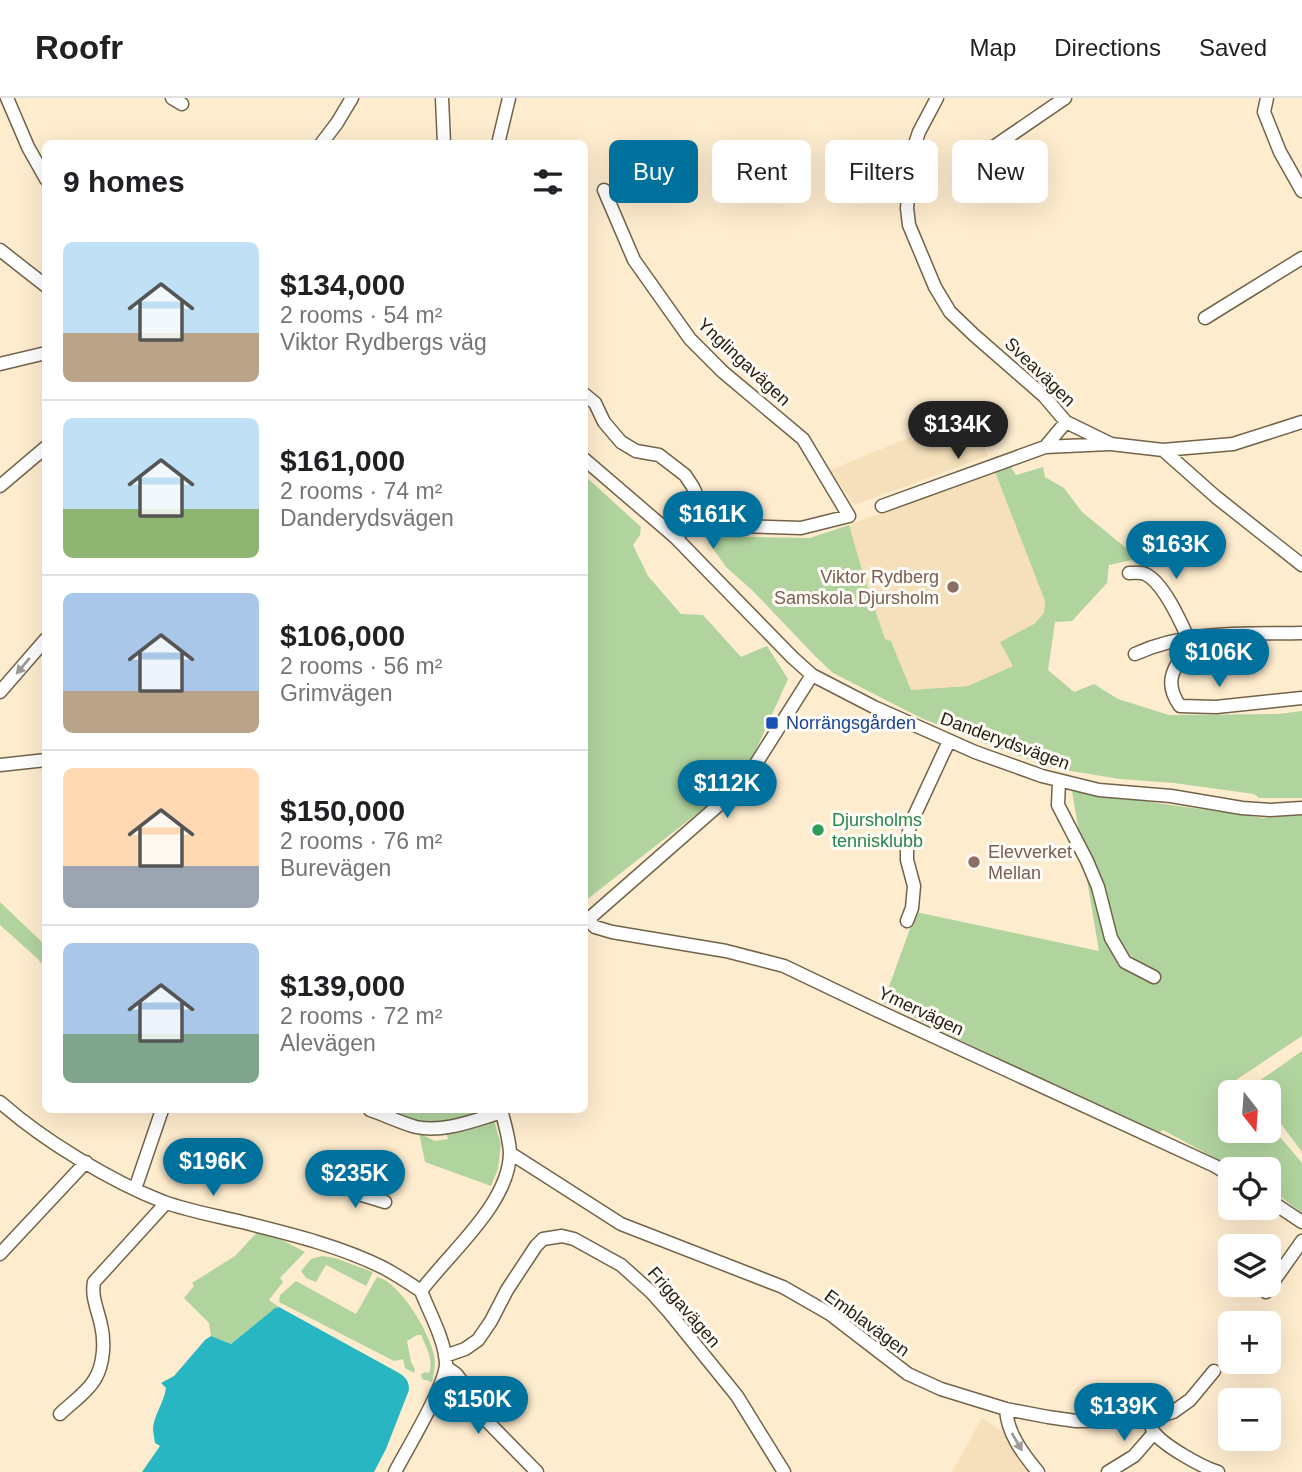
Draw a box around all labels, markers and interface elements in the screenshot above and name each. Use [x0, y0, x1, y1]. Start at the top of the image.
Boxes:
text: Roofr [35, 29, 123, 66]
text: Map [970, 34, 1016, 61]
text: Directions [1054, 34, 1161, 61]
text: Saved [1199, 34, 1267, 61]
chip: Buy [609, 140, 698, 203]
chip: Rent [712, 140, 811, 203]
chip: Filters [825, 140, 938, 203]
chip: New [952, 140, 1048, 203]
icon: filters [529, 163, 567, 201]
text: 9 homes [63, 165, 185, 198]
text: $134,000 [280, 268, 405, 301]
icon: home [119, 270, 203, 354]
text: 2 rooms · 54 m² [280, 302, 442, 328]
street label: Ynglingavägen [694, 314, 794, 410]
text: Viktor Rydbergs väg [280, 329, 487, 355]
street label: Sveavägen [1001, 334, 1079, 410]
pin: $134K [909, 402, 1007, 461]
text: $134K [924, 411, 992, 437]
text: $161,000 [280, 444, 405, 477]
icon: home [119, 446, 203, 530]
text: 2 rooms · 74 m² [280, 478, 442, 504]
pin: $161K [664, 491, 762, 551]
text: $161K [679, 501, 747, 527]
text: Danderydsvägen [280, 505, 454, 531]
pin: $163K [1127, 522, 1225, 581]
text: $163K [1142, 531, 1210, 557]
place label: Viktor Rydberg Samskola Djursholm [774, 567, 939, 608]
marker: Viktor Rydberg Samskola Djursholm [945, 579, 961, 595]
text: $106,000 [280, 619, 405, 652]
icon: home [119, 621, 203, 705]
pin: $106K [1170, 630, 1268, 689]
text: $106K [1185, 639, 1253, 665]
text: 2 rooms · 56 m² [280, 653, 442, 679]
one-way arrow [16, 657, 31, 674]
text: Grimvägen [280, 680, 392, 706]
street label: Danderydsvägen [938, 708, 1072, 774]
place label: Norrängsgården [786, 713, 916, 733]
marker: Norrängsgården [764, 715, 780, 731]
pin: $112K [678, 760, 776, 820]
text: $112K [694, 770, 760, 796]
text: $150,000 [280, 794, 405, 827]
icon: home [119, 796, 203, 880]
place label: Djursholms tennisklubb [832, 810, 923, 851]
marker: Djursholms tennisklubb [810, 822, 826, 838]
text: 2 rooms · 76 m² [280, 828, 442, 854]
place label: Elevverket Mellan [988, 842, 1072, 883]
marker: Elevverket Mellan [966, 854, 982, 870]
text: Burevägen [280, 855, 391, 881]
text: $139,000 [280, 969, 405, 1002]
icon: home [119, 971, 203, 1055]
street label: Ymervägen [875, 982, 967, 1040]
text: 2 rooms · 72 m² [280, 1003, 442, 1029]
text: Alevägen [280, 1030, 376, 1056]
north arrow [1218, 1080, 1281, 1143]
map controls [1218, 1080, 1281, 1451]
pin: $196K [164, 1138, 262, 1198]
text: $196K [179, 1148, 247, 1174]
pin: $235K [306, 1150, 404, 1210]
button: locate [1218, 1157, 1281, 1220]
text: $235K [321, 1160, 389, 1186]
button: layers [1218, 1234, 1281, 1297]
street label: Friggavägen [644, 1263, 724, 1351]
street label: Emblavägen [821, 1285, 913, 1361]
button: + [1218, 1311, 1281, 1374]
pin: $150K [429, 1376, 527, 1436]
pin: $139K [1075, 1384, 1173, 1443]
text: $150K [444, 1386, 512, 1412]
button: − [1218, 1388, 1281, 1451]
text: $139K [1090, 1393, 1158, 1419]
one-way arrow [1011, 1433, 1023, 1452]

